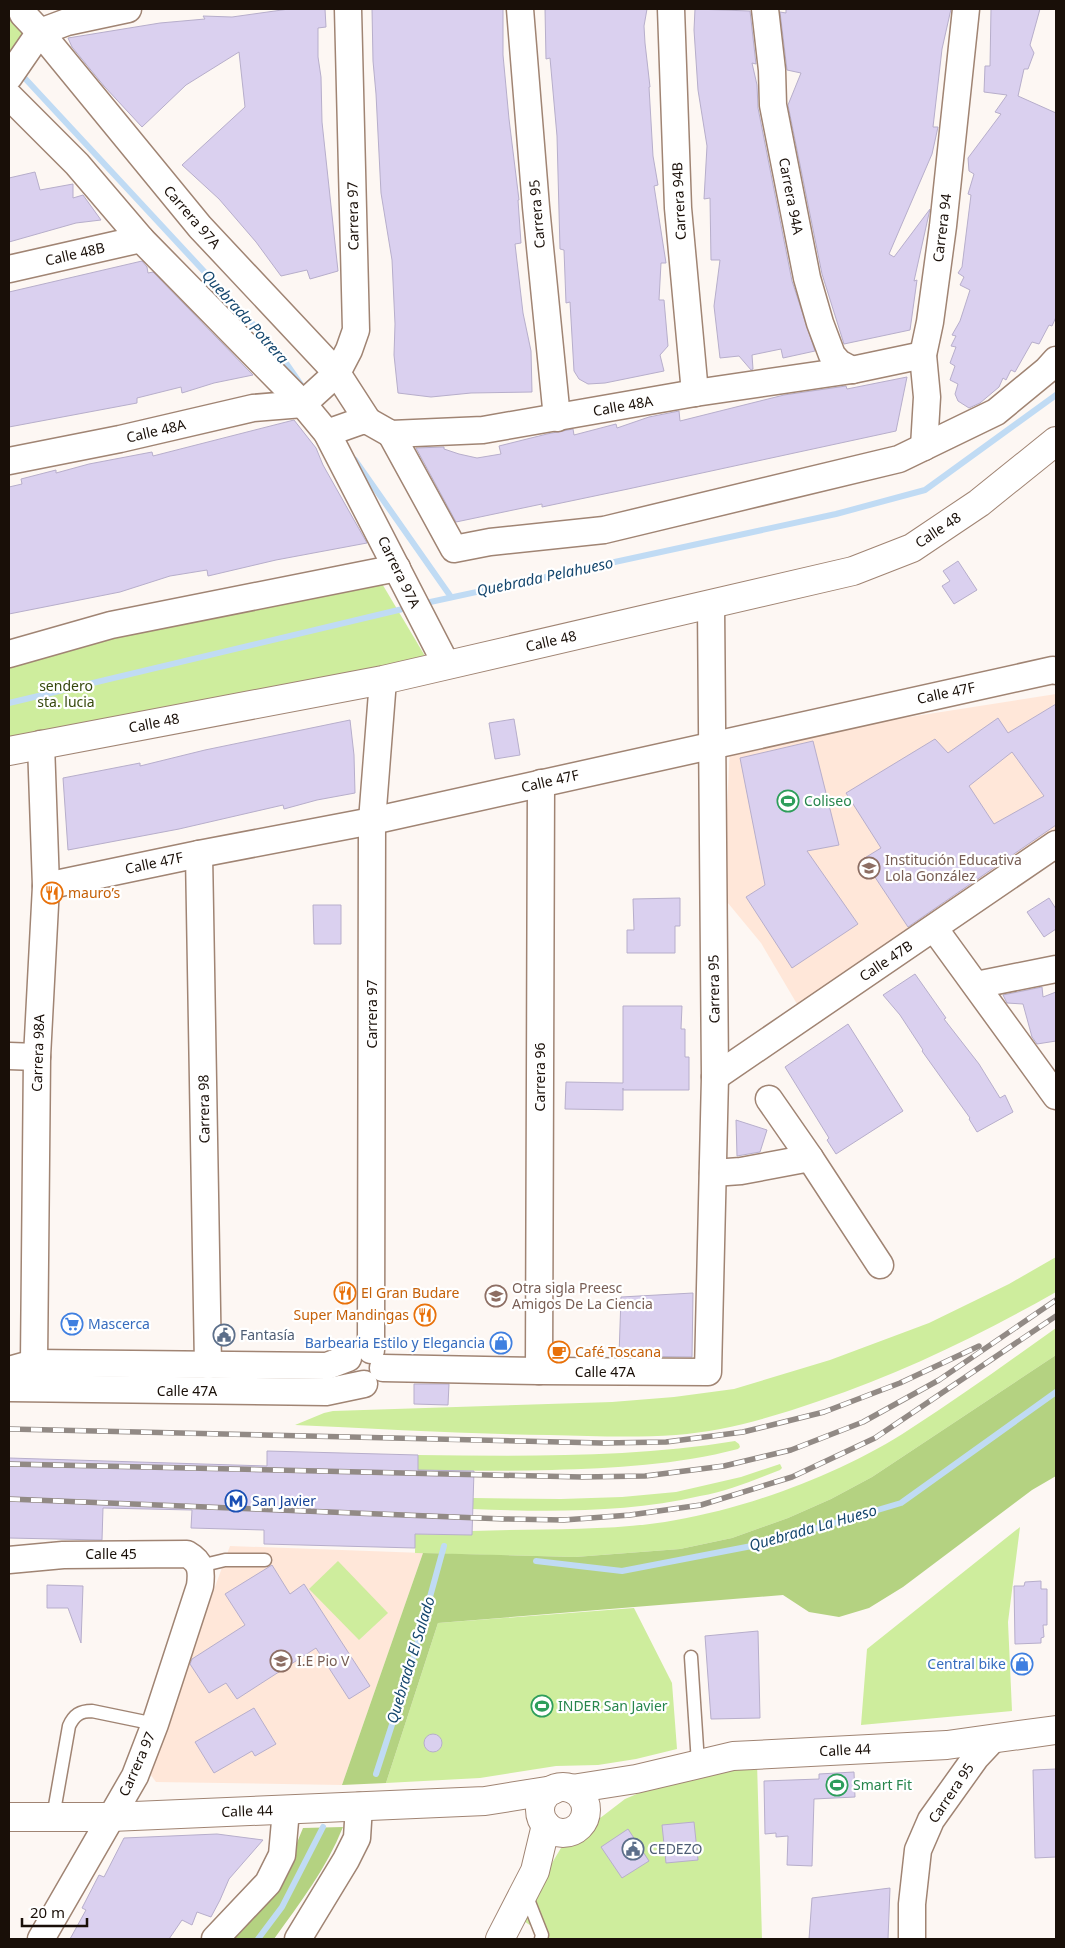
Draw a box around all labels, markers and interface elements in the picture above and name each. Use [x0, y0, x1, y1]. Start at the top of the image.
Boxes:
street label: Carrera 94A [775, 156, 808, 236]
street label: Carrera 94B [667, 162, 690, 240]
street label: Carrera 95 [524, 179, 549, 249]
street label: Carrera 97A [160, 181, 225, 252]
street label: Carrera 97 [342, 181, 363, 251]
street label: Carrera 94 [928, 193, 955, 263]
street label: Calle 48B [43, 237, 107, 270]
water label: Quebrada Potrera [198, 265, 294, 368]
street label: Calle 48A [592, 391, 654, 420]
street label: Calle 48A [124, 414, 188, 447]
street label: Calle 48 [911, 507, 964, 552]
street label: Carrera 97A [374, 533, 425, 611]
water label: Quebrada Pelahueso [475, 552, 615, 600]
street label: Calle 48 [524, 625, 578, 656]
park label: sendero sta. lucia [37, 676, 95, 711]
street label: Calle 47F [915, 677, 977, 708]
street label: Calle 48 [127, 708, 181, 737]
street label: Calle 47F [519, 765, 581, 796]
sports icon: Coliseo [776, 789, 800, 813]
place label: Coliseo [804, 791, 852, 810]
street label: Calle 47F [123, 847, 185, 878]
place label: Institución Educativa Lola González [885, 850, 1022, 885]
school or university icon: Institución Educativa Lola González [857, 856, 881, 880]
restaurant icon: mauro’s [40, 881, 64, 905]
place label: mauro’s [68, 883, 120, 902]
street label: Calle 47B [855, 936, 916, 985]
street label: Carrera 95 [703, 954, 724, 1024]
street label: Carrera 97 [362, 980, 381, 1048]
street label: Carrera 98A [27, 1014, 48, 1092]
street label: Carrera 96 [530, 1043, 549, 1111]
street label: Carrera 98 [193, 1074, 214, 1144]
place label: Otra sigla Preesc Amigos De La Ciencia [512, 1278, 653, 1313]
restaurant icon: El Gran Budare [333, 1281, 357, 1305]
place label: El Gran Budare [361, 1283, 460, 1302]
school or university icon: Otra sigla Preesc Amigos De La Ciencia [484, 1284, 508, 1308]
restaurant icon: Super Mandingas [413, 1303, 437, 1327]
place label: Super Mandingas [293, 1305, 409, 1324]
supermarket icon: Mascerca [60, 1312, 84, 1336]
place label: Mascerca [88, 1314, 150, 1333]
public building icon: Fantasía [212, 1323, 236, 1347]
place label: Fantasía [240, 1325, 295, 1344]
shop icon: Barbearia Estilo y Elegancia [489, 1331, 513, 1355]
place label: Barbearia Estilo y Elegancia [305, 1333, 485, 1352]
cafe icon: Café Toscana [547, 1340, 571, 1364]
place label: Café Toscana [575, 1342, 661, 1361]
street label: Calle 47A [575, 1362, 635, 1381]
street label: Calle 47A [157, 1381, 217, 1400]
metro station icon: San Javier [224, 1489, 248, 1513]
place label: San Javier [252, 1491, 316, 1510]
water label: Quebrada La Hueso [747, 1499, 879, 1555]
street label: Calle 45 [85, 1544, 137, 1563]
water label: Quebrada El Salado [381, 1594, 439, 1726]
school or university icon: I.E Pio V [269, 1649, 293, 1673]
place label: I.E Pio V [297, 1651, 350, 1670]
shop icon: Central bike [1010, 1652, 1034, 1676]
place label: Central bike [927, 1654, 1006, 1673]
sports icon: INDER San Javier [530, 1694, 554, 1718]
place label: INDER San Javier [558, 1696, 668, 1715]
street label: Carrera 97 [114, 1728, 159, 1799]
street label: Calle 44 [819, 1739, 871, 1760]
street label: Carrera 95 [923, 1759, 978, 1827]
sports icon: Smart Fit [825, 1773, 849, 1797]
place label: Smart Fit [853, 1775, 912, 1794]
street label: Calle 44 [221, 1800, 273, 1821]
public building icon: CEDEZO [621, 1837, 645, 1861]
place label: CEDEZO [649, 1839, 703, 1858]
scale bar [22, 1896, 88, 1928]
text: 20 m [30, 1902, 65, 1922]

